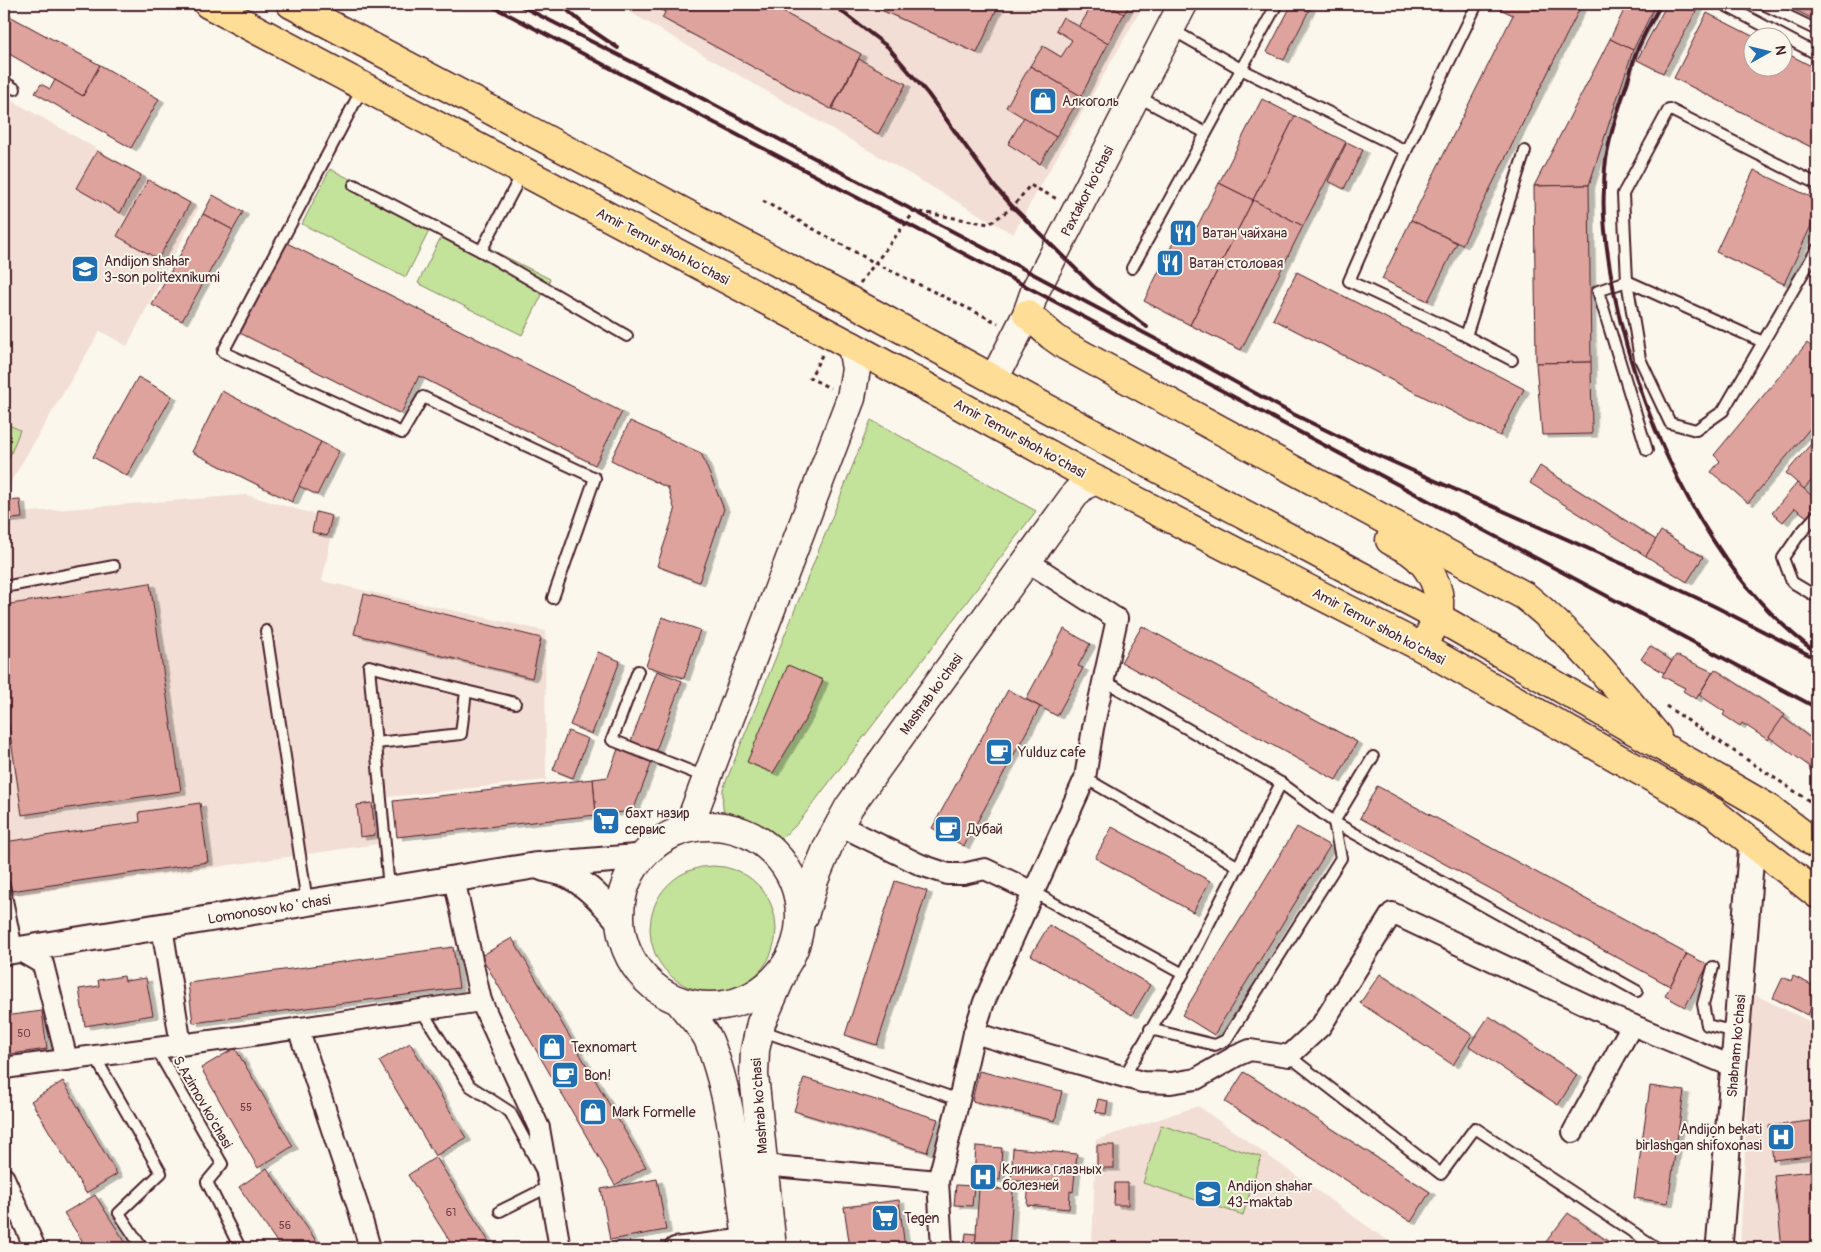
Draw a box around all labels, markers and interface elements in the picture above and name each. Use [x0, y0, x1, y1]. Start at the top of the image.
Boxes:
north arrow [1744, 28, 1794, 78]
text: N [1771, 44, 1789, 56]
shop icon: Алкоголь [1028, 86, 1058, 116]
place label: Алкоголь [1062, 93, 1119, 110]
street label: Paxtakor ko'chasi [1057, 143, 1118, 239]
street label: Amir Temur shoh ko'chasi [593, 204, 733, 289]
restaurant icon: Ватан чайхана [1168, 218, 1198, 248]
place label: Ватан чайхана [1202, 225, 1287, 242]
restaurant icon: Ватан столовая [1155, 248, 1185, 278]
place label: Andijon shahar 3-son politexnikumi [104, 253, 220, 286]
school or university icon: Andijon shahar 3-son politexnikumi [70, 254, 100, 284]
place label: Ватан столовая [1189, 255, 1283, 272]
street label: Amir Temur shoh ko'chasi [951, 395, 1089, 482]
street label: Amir Temur shoh ko'chasi [1309, 584, 1449, 669]
street label: Mashrab ko'chasi [896, 650, 967, 738]
cafe icon: Yulduz cafe [984, 737, 1014, 767]
place label: Yulduz cafe [1017, 744, 1086, 761]
place label: бахт назир сервис [625, 805, 690, 838]
supermarket icon: бахт назир сервис [591, 806, 621, 836]
cafe icon: Дубай [933, 814, 963, 844]
place label: Дубай [966, 821, 1003, 838]
street label: Lomonosov koʻchasi [206, 891, 332, 928]
street label: Shabnam ko'chasi [1724, 993, 1750, 1098]
house number: 50 [17, 1027, 31, 1040]
shop icon: Texnomart [537, 1032, 567, 1062]
place label: Texnomart [571, 1039, 637, 1056]
street label: S.Azimov ko'chasi [169, 1053, 236, 1152]
street label: Mashrab ko'chasi [748, 1057, 771, 1154]
cafe icon: Bon! [550, 1060, 580, 1090]
place label: Bon! [584, 1067, 611, 1084]
shop icon: Mark Formelle [578, 1097, 608, 1127]
house number: 55 [240, 1101, 252, 1114]
place label: Mark Formelle [612, 1104, 696, 1121]
place label: Аndijon bekati birlashgan shifoxonasi [1636, 1121, 1763, 1154]
hospital icon: Аndijon bekati birlashgan shifoxonasi [1766, 1122, 1796, 1152]
place label: Клиника глазных болезней [1002, 1161, 1102, 1194]
hospital icon: Клиника глазных болезней [968, 1162, 998, 1192]
place label: Andijon shahar 43-maktab [1227, 1178, 1313, 1211]
school or university icon: Andijon shahar 43-maktab [1193, 1179, 1223, 1209]
supermarket icon: Tegen [870, 1203, 900, 1233]
house number: 61 [446, 1206, 456, 1219]
place label: Tegen [904, 1210, 939, 1227]
house number: 56 [279, 1219, 291, 1232]

